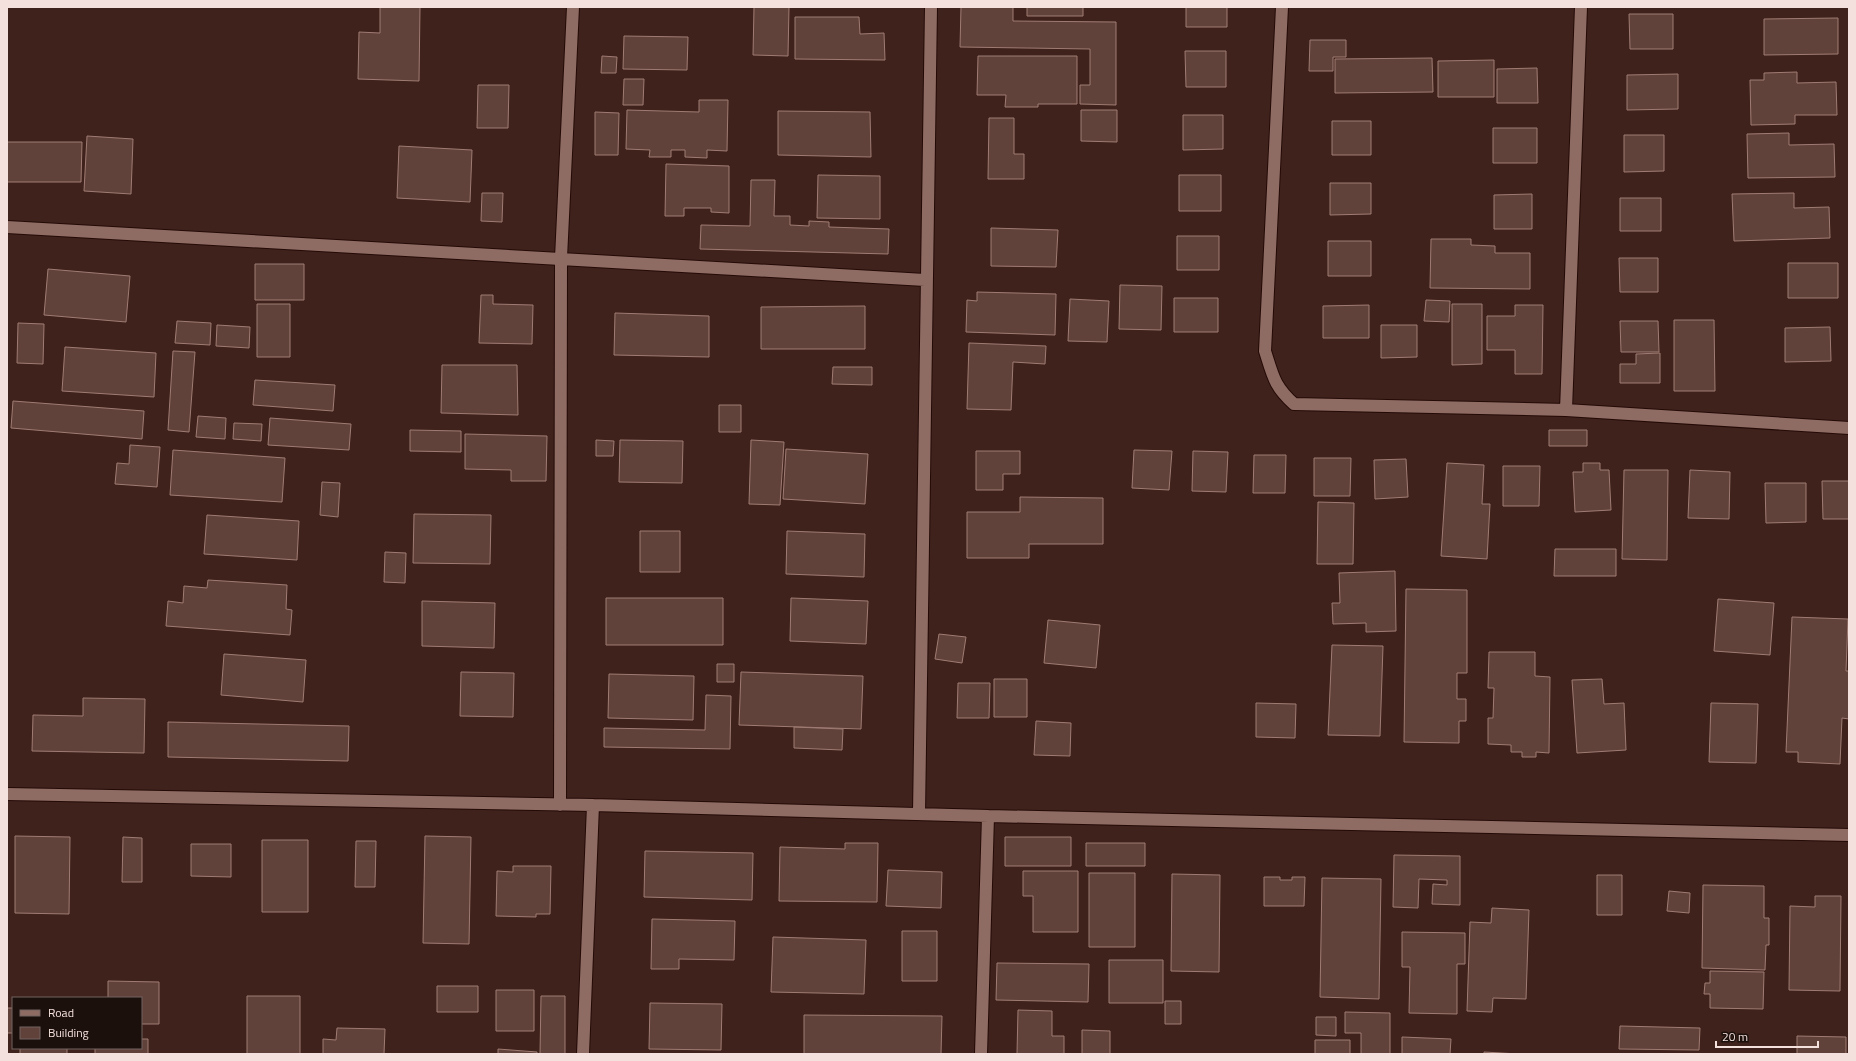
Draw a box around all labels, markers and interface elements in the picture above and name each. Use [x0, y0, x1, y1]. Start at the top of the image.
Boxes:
legend [12, 997, 142, 1049]
text: Road [48, 1003, 74, 1022]
text: Building [48, 1023, 89, 1042]
scale bar [1716, 1023, 1818, 1049]
text: 20 m [1722, 1027, 1748, 1046]

